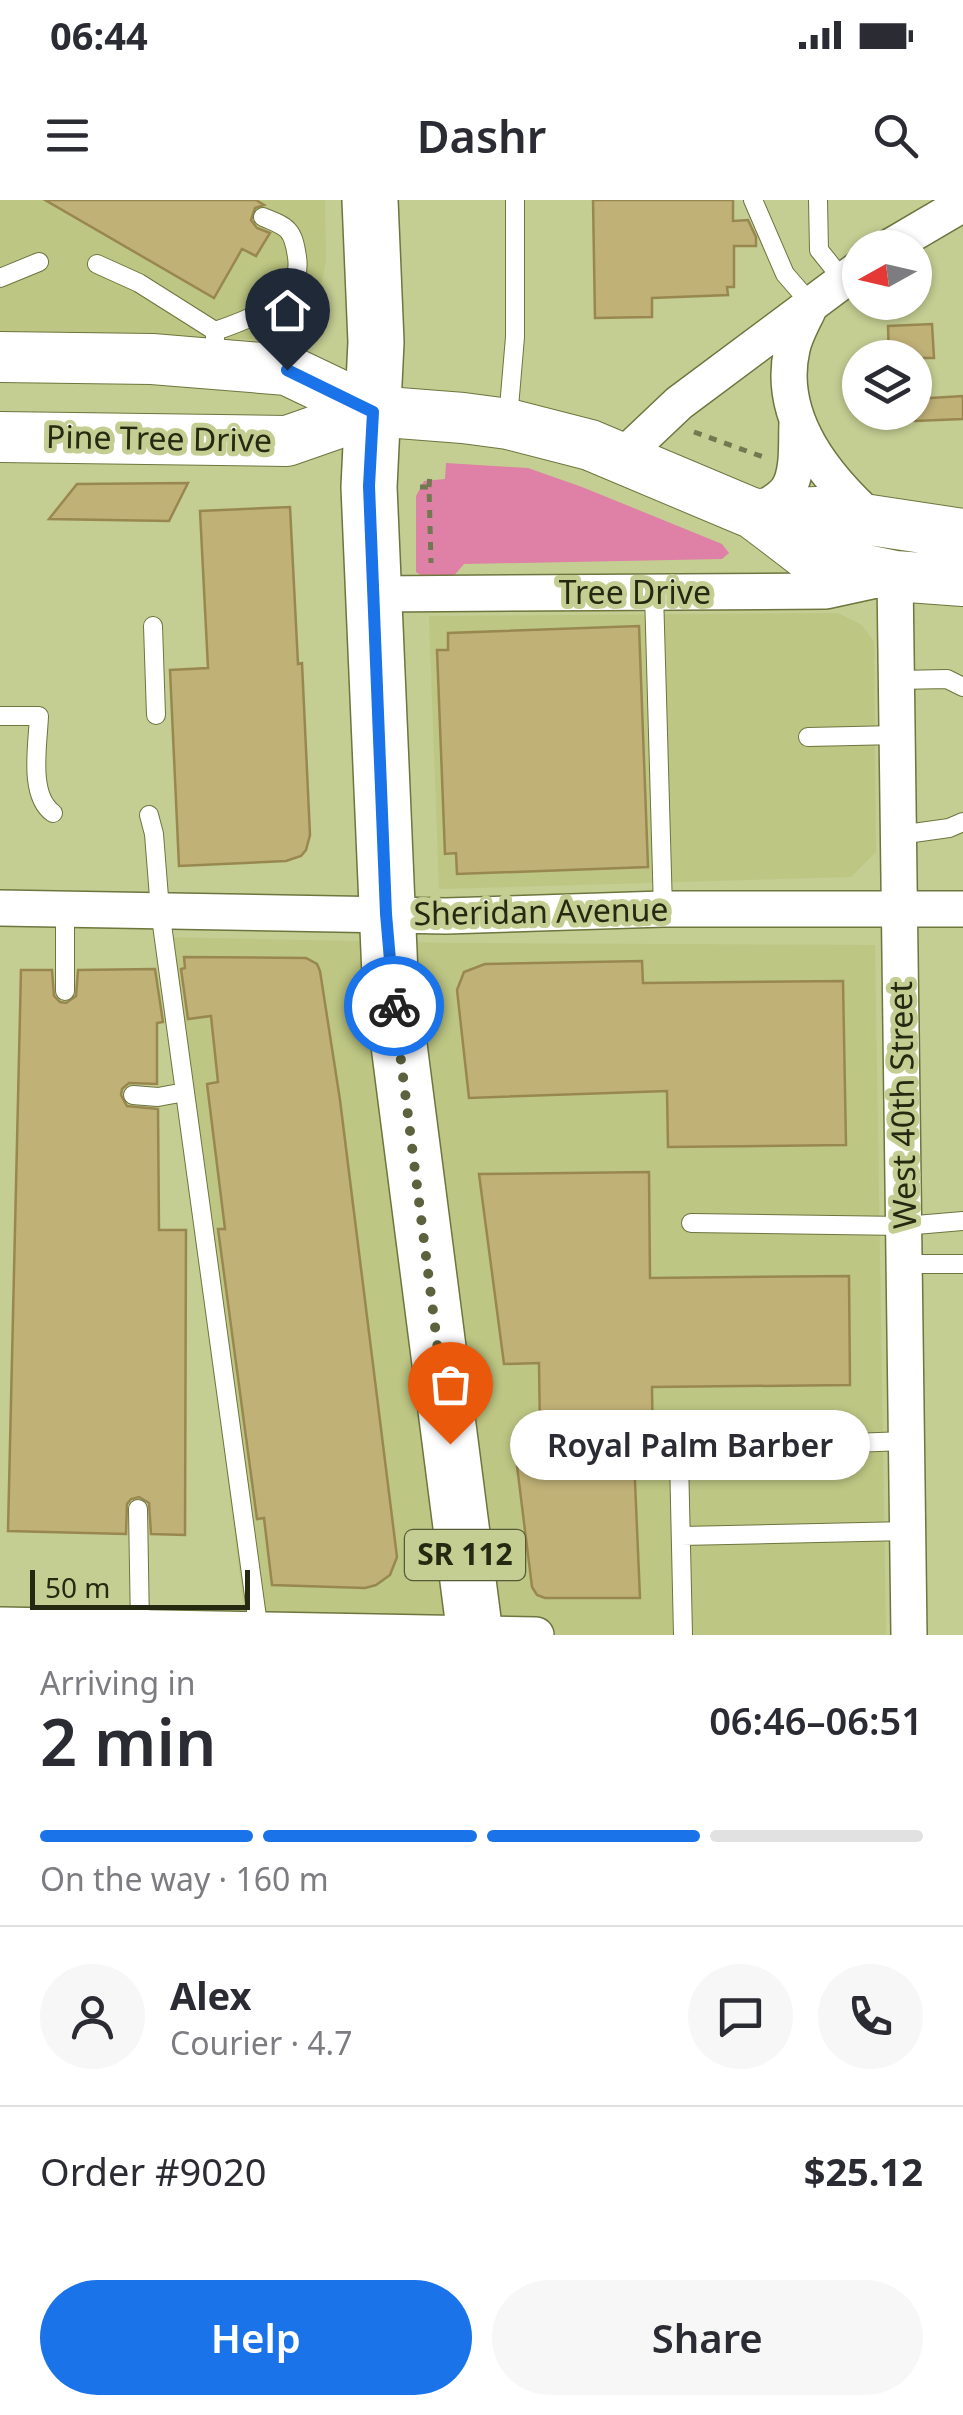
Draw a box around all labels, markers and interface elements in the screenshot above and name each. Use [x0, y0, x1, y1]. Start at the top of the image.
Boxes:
text: 06:44 [50, 9, 148, 61]
text: Dashr [417, 105, 546, 166]
icon: menu [40, 108, 95, 163]
icon: search [868, 108, 923, 163]
north arrow [842, 230, 932, 320]
map controls [842, 230, 932, 430]
pin [245, 268, 330, 371]
icon: home [260, 283, 315, 338]
button: layers [842, 340, 932, 430]
street label: Pine Tree Drive [46, 414, 272, 461]
street label: Tree Drive [559, 570, 711, 613]
street label: Sheridan Avenue [413, 887, 669, 934]
courier [344, 956, 444, 1056]
icon: bike [367, 979, 422, 1034]
street label: West 40th Street [878, 981, 925, 1229]
pin [408, 1342, 493, 1445]
icon: bag [423, 1357, 478, 1412]
callout: Royal Palm Barber [510, 1409, 870, 1479]
text: Royal Palm Barber [547, 1423, 833, 1466]
road number: SR 112 [405, 1530, 525, 1580]
scale bar [30, 1565, 250, 1610]
text: 50 m [45, 1568, 111, 1606]
text: Arriving in [40, 1661, 195, 1704]
text: 06:46–06:51 [709, 1694, 923, 1746]
text: 2 min [40, 1697, 216, 1785]
text: On the way · 160 m [40, 1857, 329, 1900]
button: person [40, 1964, 145, 2069]
button: chat [688, 1964, 793, 2069]
button: phone [818, 1964, 923, 2069]
text: Alex [170, 1969, 252, 2021]
text: Courier · 4.7 [170, 2021, 353, 2064]
text: Order #9020 [40, 2145, 266, 2197]
text: $25.12 [804, 2145, 923, 2197]
button: Help [40, 2280, 472, 2395]
button: Share [492, 2280, 923, 2395]

